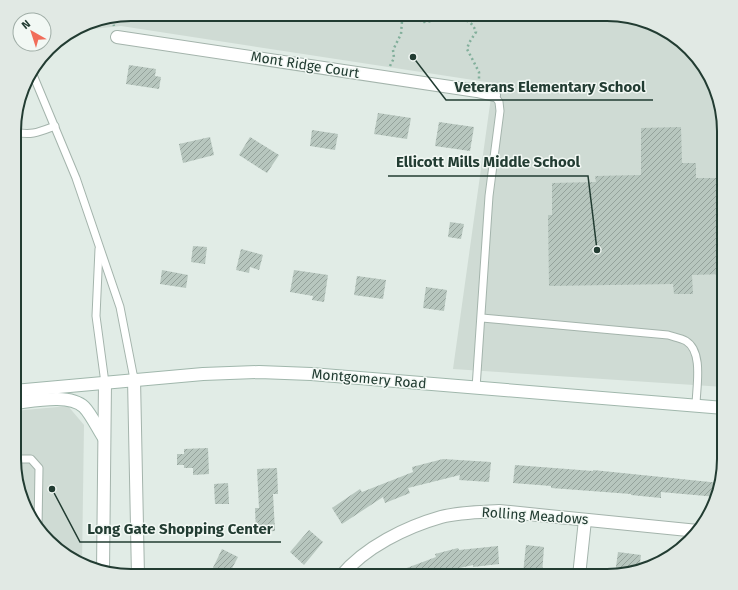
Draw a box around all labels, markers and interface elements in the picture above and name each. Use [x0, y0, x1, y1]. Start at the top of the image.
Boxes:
north arrow [12, 12, 52, 52]
text: N [19, 17, 33, 32]
street label: Mont Ridge Court [250, 48, 361, 82]
callout: Veterans Elementary School [446, 73, 653, 100]
text: Veterans Elementary School [453, 78, 646, 96]
callout: Ellicott Mills Middle School [388, 149, 588, 176]
text: Ellicott Mills Middle School [396, 153, 581, 171]
street label: Montgomery Road [311, 366, 427, 392]
street label: Rolling Meadows [481, 504, 589, 528]
callout: Long Gate Shopping Center [80, 515, 281, 542]
text: Long Gate Shopping Center [87, 520, 274, 538]

